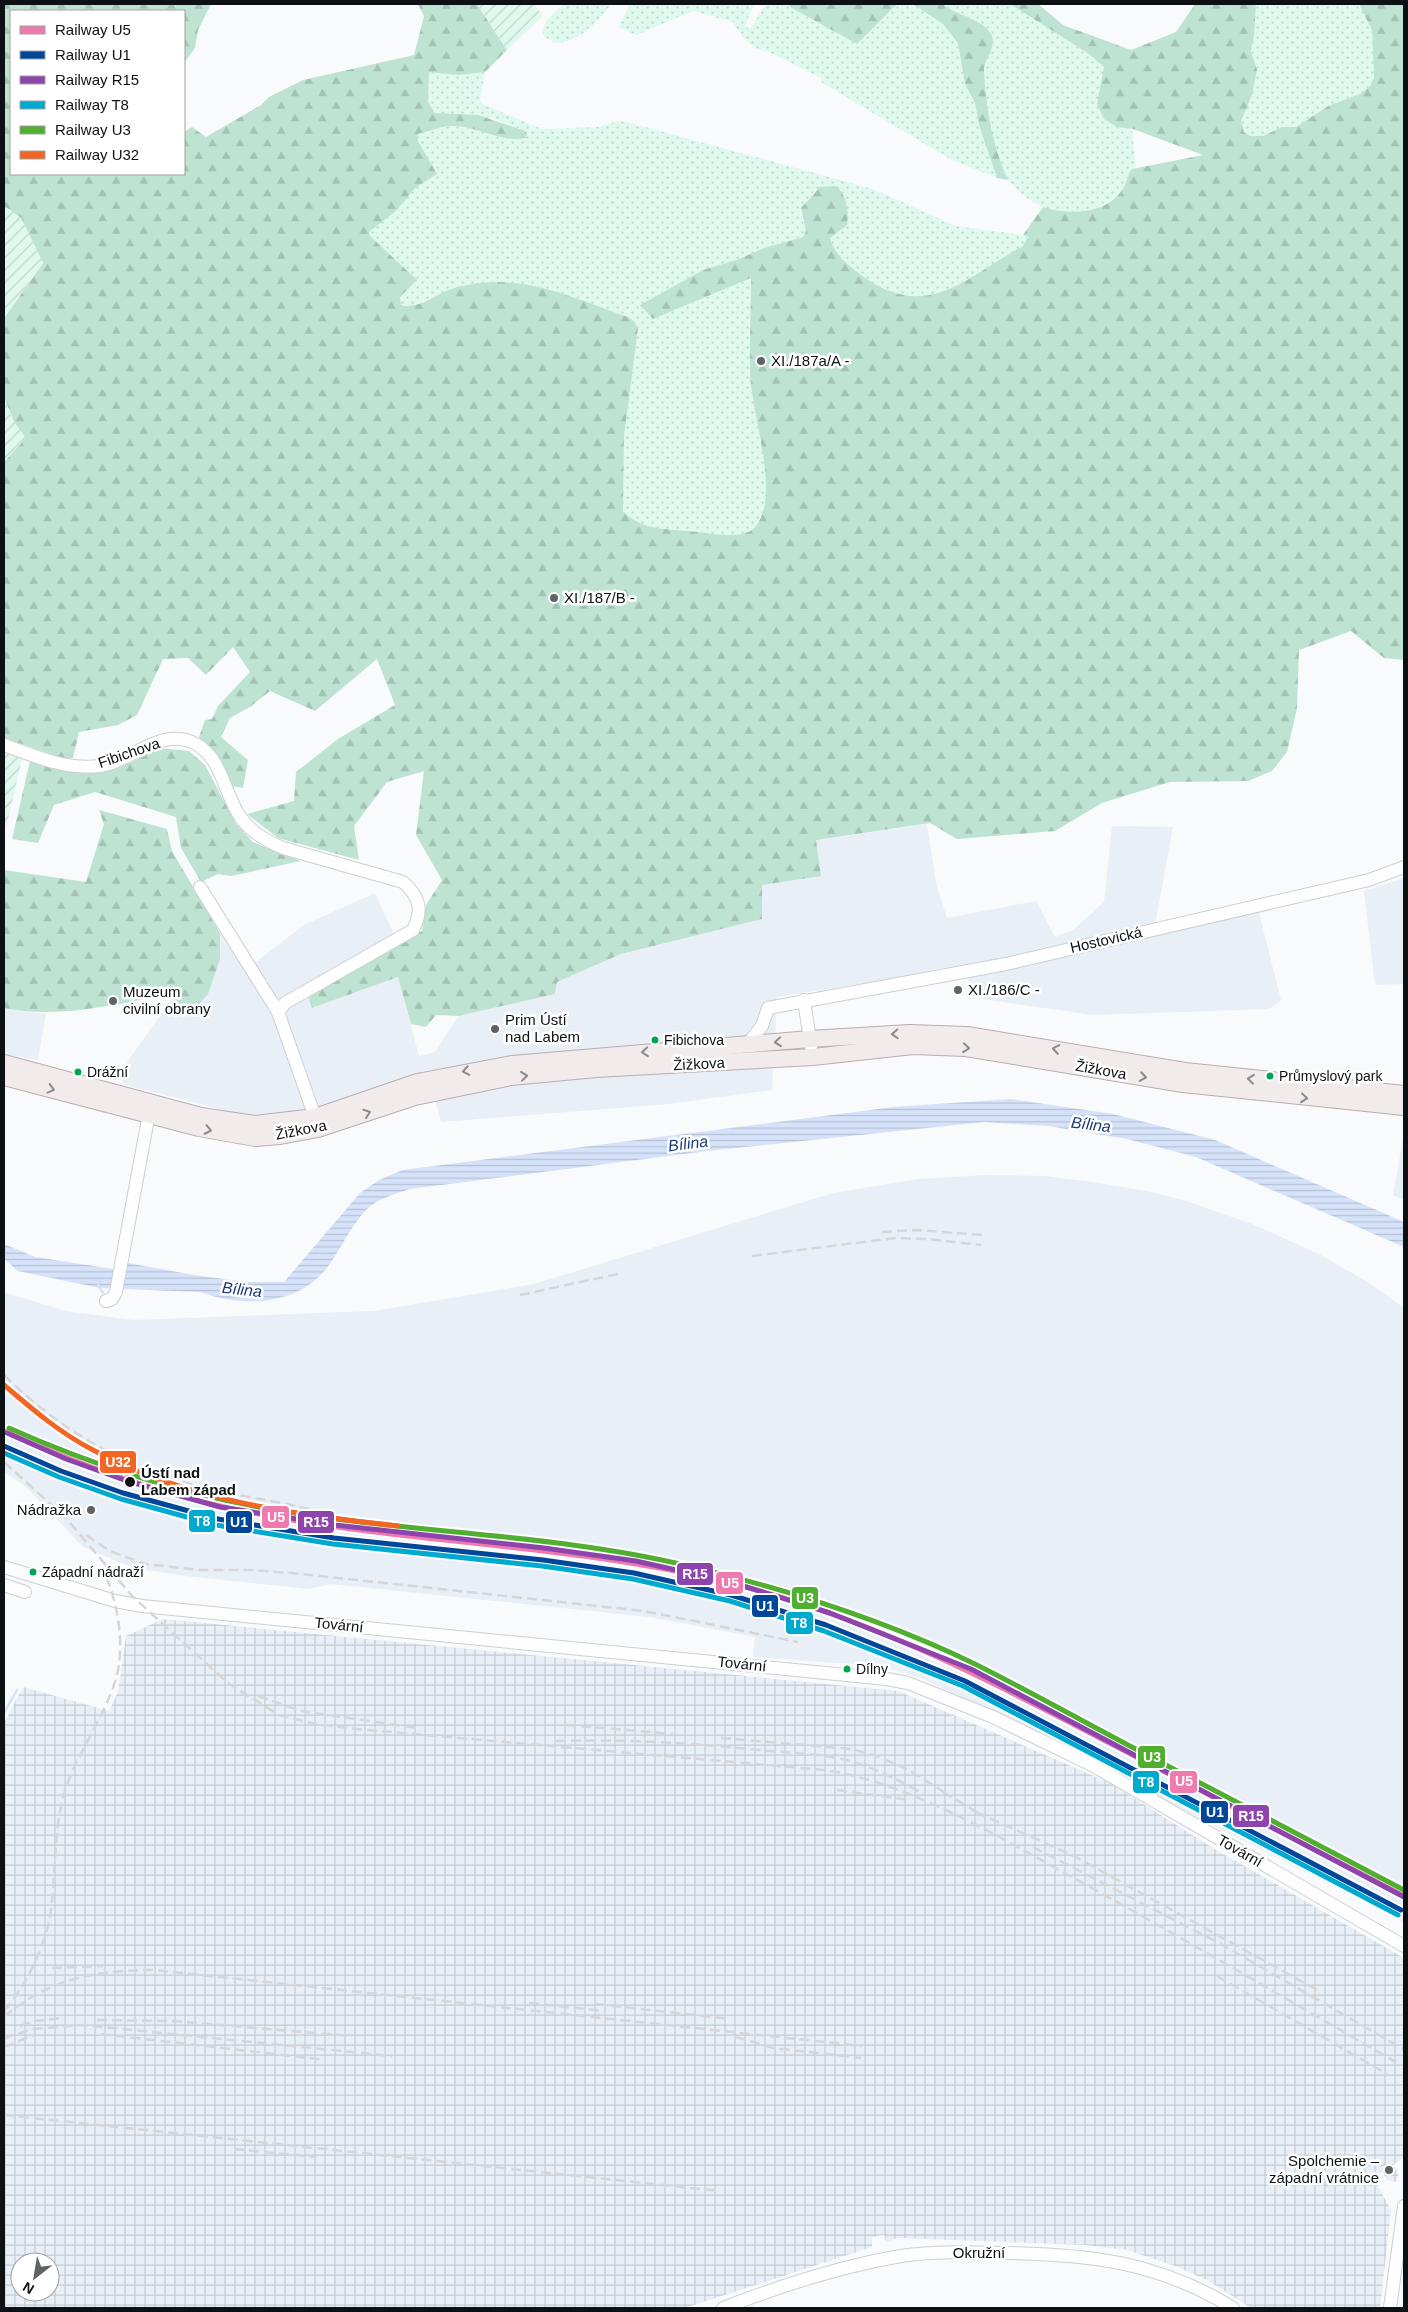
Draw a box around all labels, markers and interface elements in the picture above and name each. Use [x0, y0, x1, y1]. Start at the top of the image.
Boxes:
legend [10, 10, 185, 175]
text: Railway U5 [55, 21, 131, 38]
text: Railway U1 [55, 46, 131, 63]
text: Railway R15 [55, 71, 139, 88]
text: Railway T8 [55, 96, 129, 113]
text: Railway U3 [55, 121, 131, 138]
text: Railway U32 [55, 146, 139, 163]
place label: XI./187a/A - [771, 352, 849, 369]
marker: XI./187a/A - [755, 355, 767, 367]
place label: XI./187/B - [564, 589, 635, 606]
marker: XI./187/B - [548, 592, 560, 604]
street label: Fibichova [96, 734, 163, 771]
street label: Hostovická [1068, 923, 1144, 956]
place label: XI./186/C - [968, 981, 1040, 998]
place label: Muzeum civilní obrany [123, 983, 211, 1017]
marker: XI./186/C - [952, 984, 964, 996]
marker: Muzeum civilní obrany [107, 995, 119, 1007]
place label: Prim Ústí nad Labem [505, 1011, 580, 1045]
marker: Prim Ústí nad Labem [489, 1023, 501, 1035]
one-way arrow [890, 1028, 898, 1039]
place label: Fibichova [664, 1032, 724, 1048]
marker: Fibichova [650, 1035, 660, 1045]
one-way arrow [774, 1036, 782, 1047]
one-way arrow [962, 1042, 970, 1053]
one-way arrow [1052, 1045, 1060, 1055]
one-way arrow [641, 1047, 649, 1058]
street label: Žižkova [673, 1054, 726, 1073]
street label: Žižkova [1074, 1057, 1129, 1082]
place label: Drážní [87, 1064, 128, 1080]
one-way arrow [462, 1066, 471, 1076]
marker: Drážní [73, 1067, 83, 1077]
place label: Průmyslový park [1279, 1068, 1383, 1084]
one-way arrow [521, 1071, 529, 1082]
marker: Průmyslový park [1265, 1071, 1275, 1081]
one-way arrow [1139, 1072, 1148, 1082]
one-way arrow [1247, 1074, 1255, 1085]
one-way arrow [46, 1083, 55, 1094]
one-way arrow [1301, 1092, 1309, 1103]
one-way arrow [362, 1109, 370, 1119]
water label: Bílina [1070, 1114, 1112, 1135]
street label: Žižkova [274, 1116, 329, 1143]
one-way arrow [204, 1124, 213, 1135]
water label: Bílina [667, 1133, 709, 1154]
water label: Bílina [221, 1279, 263, 1300]
line badge: U32 [99, 1450, 137, 1474]
text: U32 [105, 1454, 131, 1470]
place label: Ústí nad Labem západ [141, 1464, 236, 1498]
marker: Ústí nad Labem západ [123, 1475, 137, 1489]
place label: Nádražka [17, 1501, 82, 1518]
marker: Nádražka [85, 1504, 97, 1516]
line badge: U5 [261, 1505, 290, 1529]
line badge: T8 [188, 1509, 216, 1533]
text: U5 [267, 1509, 285, 1525]
line badge: U1 [225, 1510, 253, 1534]
line badge: R15 [297, 1510, 335, 1534]
text: T8 [194, 1513, 210, 1529]
text: U1 [230, 1514, 248, 1530]
text: R15 [303, 1514, 329, 1530]
line badge: R15 [676, 1562, 714, 1586]
place label: Západní nádraží [42, 1564, 144, 1580]
text: R15 [682, 1566, 708, 1582]
marker: Západní nádraží [28, 1567, 38, 1577]
line badge: U5 [715, 1571, 744, 1595]
text: U5 [721, 1575, 739, 1591]
line badge: U3 [791, 1586, 819, 1610]
text: U3 [796, 1590, 814, 1606]
line badge: U1 [751, 1594, 779, 1618]
text: U1 [756, 1598, 774, 1614]
line badge: T8 [785, 1611, 814, 1635]
street label: Tovární [314, 1613, 365, 1636]
text: T8 [791, 1615, 807, 1631]
street label: Tovární [717, 1652, 768, 1675]
place label: Dílny [856, 1661, 888, 1677]
marker: Dílny [842, 1664, 852, 1674]
line badge: U3 [1137, 1745, 1166, 1769]
text: U3 [1143, 1749, 1161, 1765]
line badge: T8 [1132, 1770, 1160, 1794]
line badge: U5 [1169, 1770, 1198, 1794]
text: U5 [1175, 1773, 1193, 1789]
text: T8 [1138, 1774, 1154, 1790]
line badge: U1 [1200, 1800, 1229, 1824]
text: U1 [1206, 1804, 1224, 1820]
line badge: R15 [1232, 1804, 1270, 1828]
text: R15 [1238, 1808, 1264, 1824]
street label: Tovární [1215, 1831, 1267, 1871]
place label: Spolchemie – západní vrátnice [1269, 2152, 1380, 2186]
marker: Spolchemie – západní vrátnice [1383, 2164, 1395, 2176]
street label: Okružní [953, 2244, 1006, 2261]
north arrow [10, 2252, 60, 2302]
text: N [20, 2279, 37, 2298]

